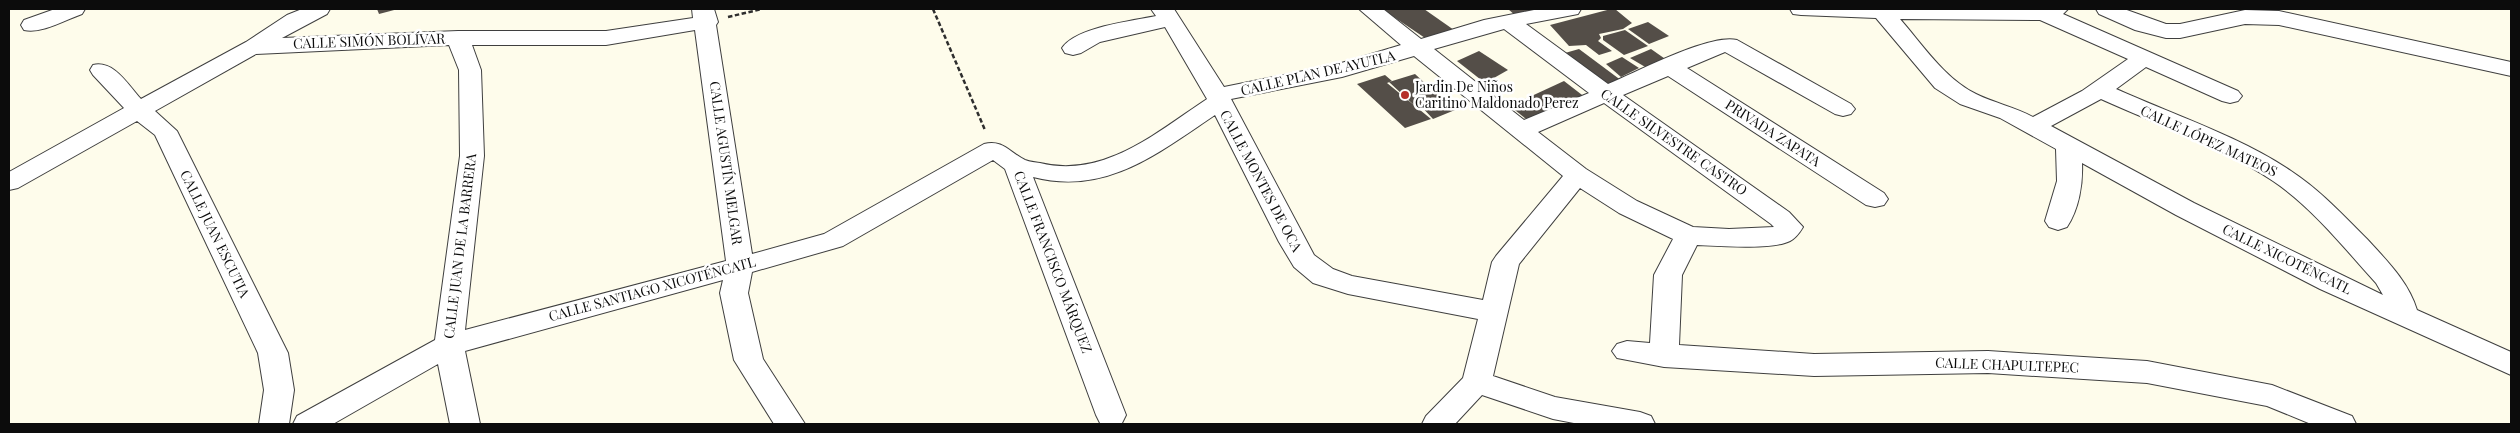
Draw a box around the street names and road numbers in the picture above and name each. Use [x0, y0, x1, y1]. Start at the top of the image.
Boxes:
street label: CALLE SIMÓN BOLÍVAR [293, 28, 446, 53]
street label: CALLE PLAN DE AYUTLA [1239, 45, 1397, 100]
street label: CALLE AGUSTÍN MELGAR [706, 80, 748, 247]
street label: CALLE SILVESTRE CASTRO [1597, 84, 1751, 200]
street label: PRIVADA ZAPATA [1722, 95, 1825, 171]
street label: CALLE LÓPEZ MATEOS [2138, 100, 2281, 181]
street label: CALLE MONTES DE OCA [1216, 107, 1307, 255]
street label: CALLE JUAN DE LA BARRERA [439, 152, 480, 340]
street label: CALLE JUAN ESCUTIA [176, 167, 255, 301]
street label: CALLE FRANCISCO MÁRQUEZ [1010, 168, 1097, 356]
street label: CALLE XICOTÉNCATL [2219, 219, 2355, 298]
street label: CALLE SANTIAGO XICOTÉNCATL [546, 252, 757, 325]
street label: CALLE CHAPULTEPEC [1935, 352, 2079, 377]

